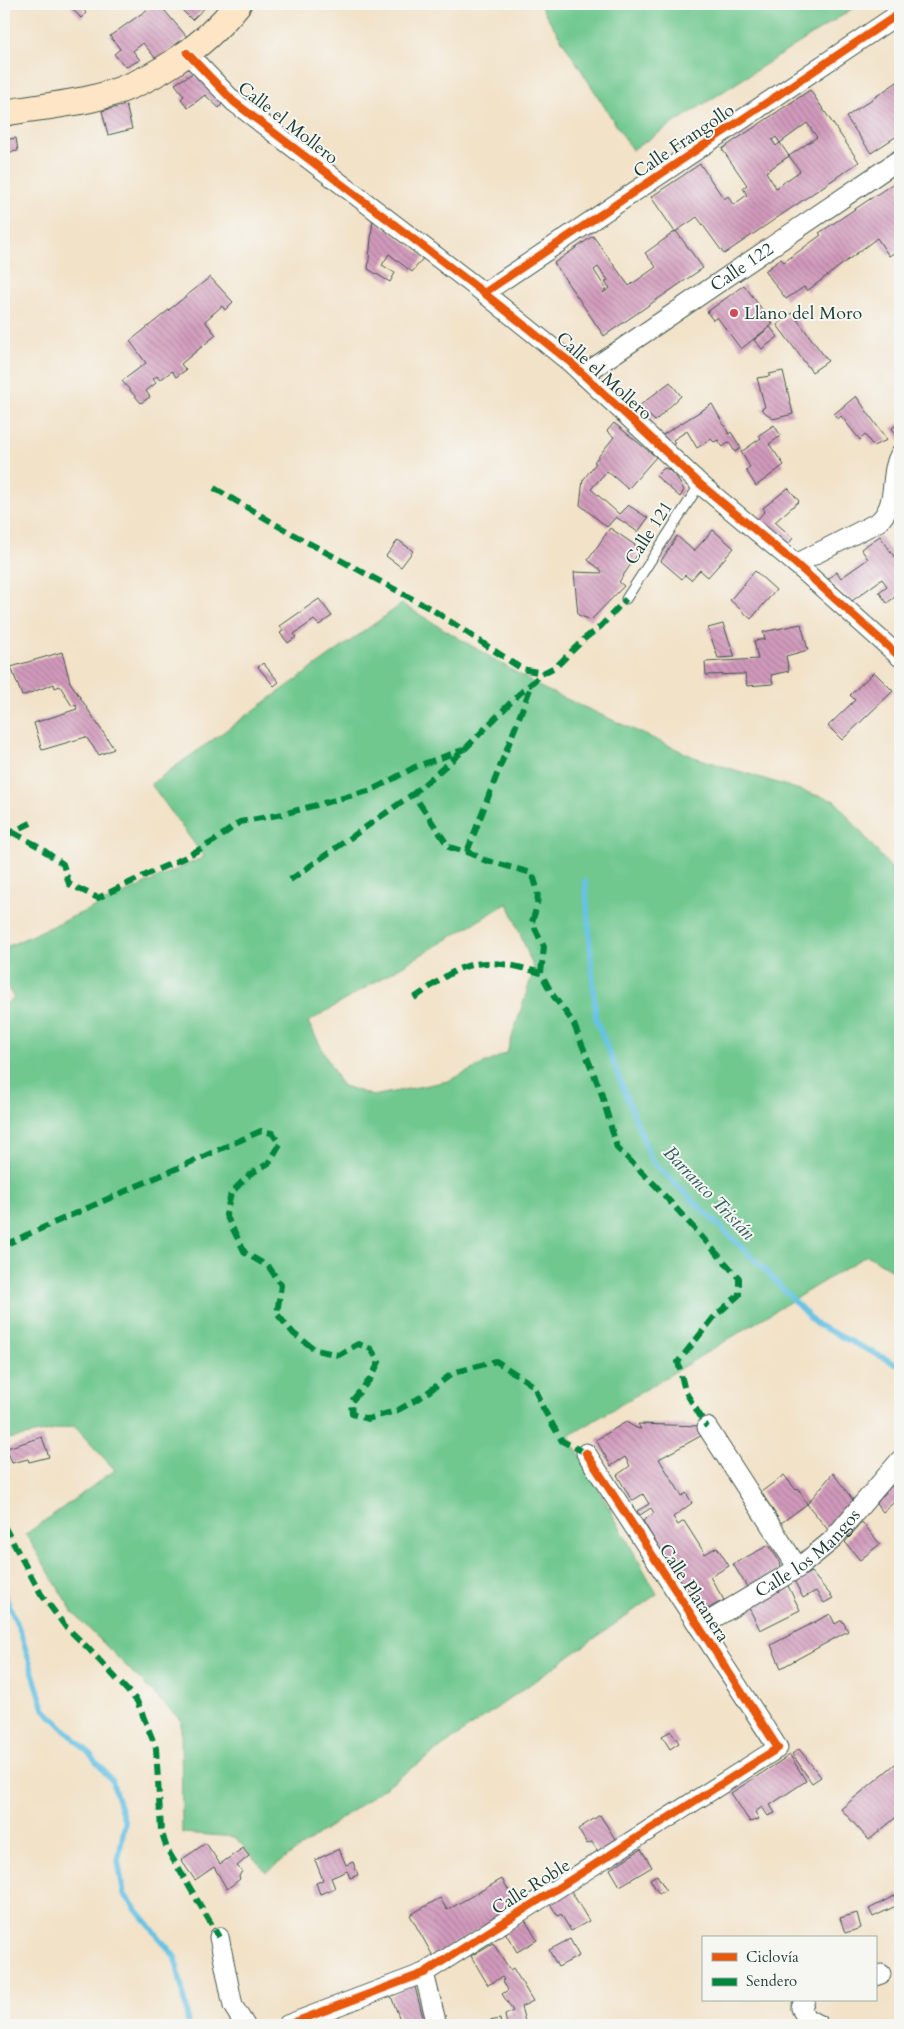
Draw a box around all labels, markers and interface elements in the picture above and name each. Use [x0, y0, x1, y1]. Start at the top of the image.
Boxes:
street label: Calle el Mollero [232, 76, 344, 170]
street label: Calle Frangollo [628, 98, 740, 184]
street label: Calle 122 [705, 236, 778, 297]
place label: Llano del Moro [744, 301, 862, 326]
marker: Llano del Moro [728, 307, 740, 319]
street label: Calle el Mollero [550, 326, 658, 426]
street label: Calle 121 [619, 496, 679, 570]
water label: Barranco Tristán [657, 1140, 761, 1246]
street label: Calle los Mangos [750, 1503, 866, 1603]
street label: Calle Platanera [653, 1539, 735, 1647]
street label: Calle Roble [487, 1853, 575, 1921]
legend [702, 1936, 876, 2002]
text: Ciclovía [746, 1947, 799, 1967]
text: Sendero [746, 1971, 797, 1991]

